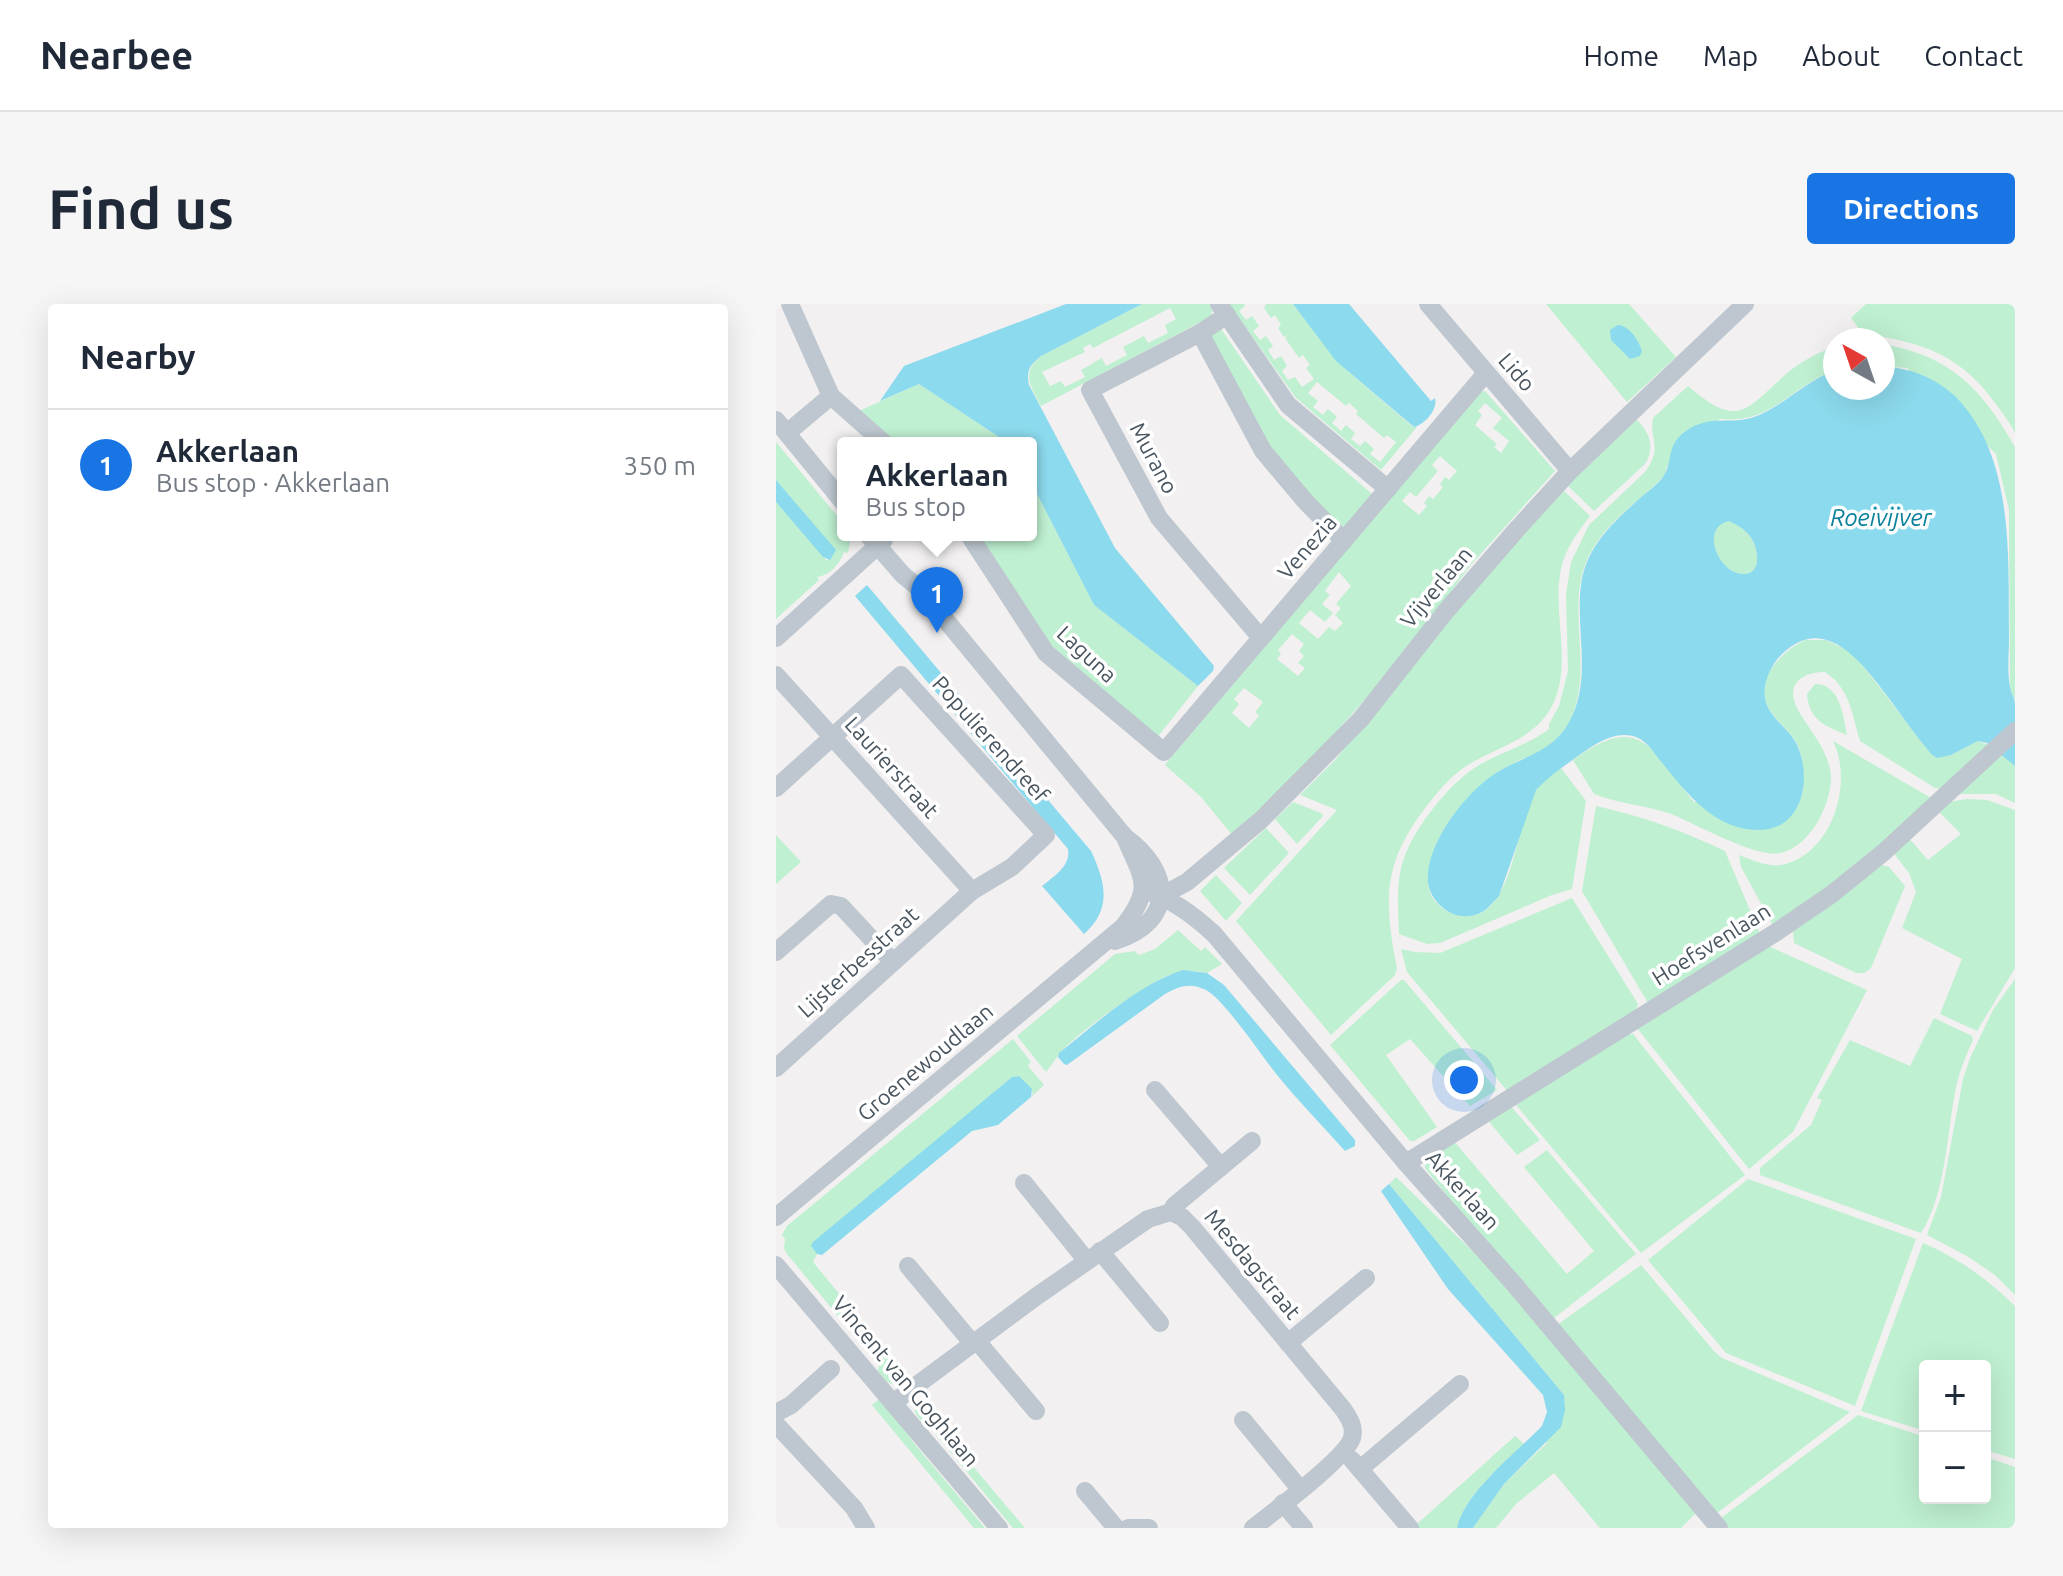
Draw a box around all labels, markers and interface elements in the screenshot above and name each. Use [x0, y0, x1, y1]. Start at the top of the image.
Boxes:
text: Nearbee [40, 34, 193, 76]
text: Home [1584, 40, 1659, 71]
text: Map [1703, 40, 1758, 71]
text: About [1802, 40, 1880, 71]
text: Contact [1924, 40, 2023, 71]
button: Directions [1807, 173, 2015, 244]
text: Find us [48, 177, 234, 240]
north arrow [1823, 328, 1895, 400]
text: Nearby [80, 337, 195, 375]
street label: Lido [1494, 348, 1541, 396]
street label: Murano [1125, 418, 1183, 498]
text: Akkerlaan [156, 434, 299, 468]
popup [837, 437, 1037, 541]
text: 1 [99, 451, 113, 480]
text: 350 m [624, 451, 696, 480]
text: Akkerlaan [866, 458, 1009, 492]
text: Bus stop · Akkerlaan [156, 468, 390, 497]
text: Bus stop [866, 492, 966, 521]
water label: Roeivijver [1830, 504, 1933, 531]
street label: Venezia [1272, 509, 1341, 584]
street label: Vijverlaan [1395, 541, 1477, 632]
pin: 1 [911, 567, 963, 633]
street label: Laguna [1053, 620, 1122, 687]
street label: Populierendreef [928, 670, 1055, 807]
street label: Laurierstraat [841, 711, 944, 822]
street label: Hoefsvenlaan [1647, 897, 1774, 990]
street label: Lijsterbesstraat [793, 901, 923, 1022]
street label: Groenewoudlaan [852, 998, 997, 1125]
your location [1444, 1060, 1484, 1100]
street label: Akkerlaan [1421, 1145, 1505, 1234]
street label: Mesdagstraat [1200, 1204, 1307, 1324]
street label: Vincent van Goghlaan [828, 1291, 985, 1471]
map controls [1919, 1360, 1991, 1504]
button: + [1919, 1360, 1991, 1432]
button: − [1919, 1432, 1991, 1504]

